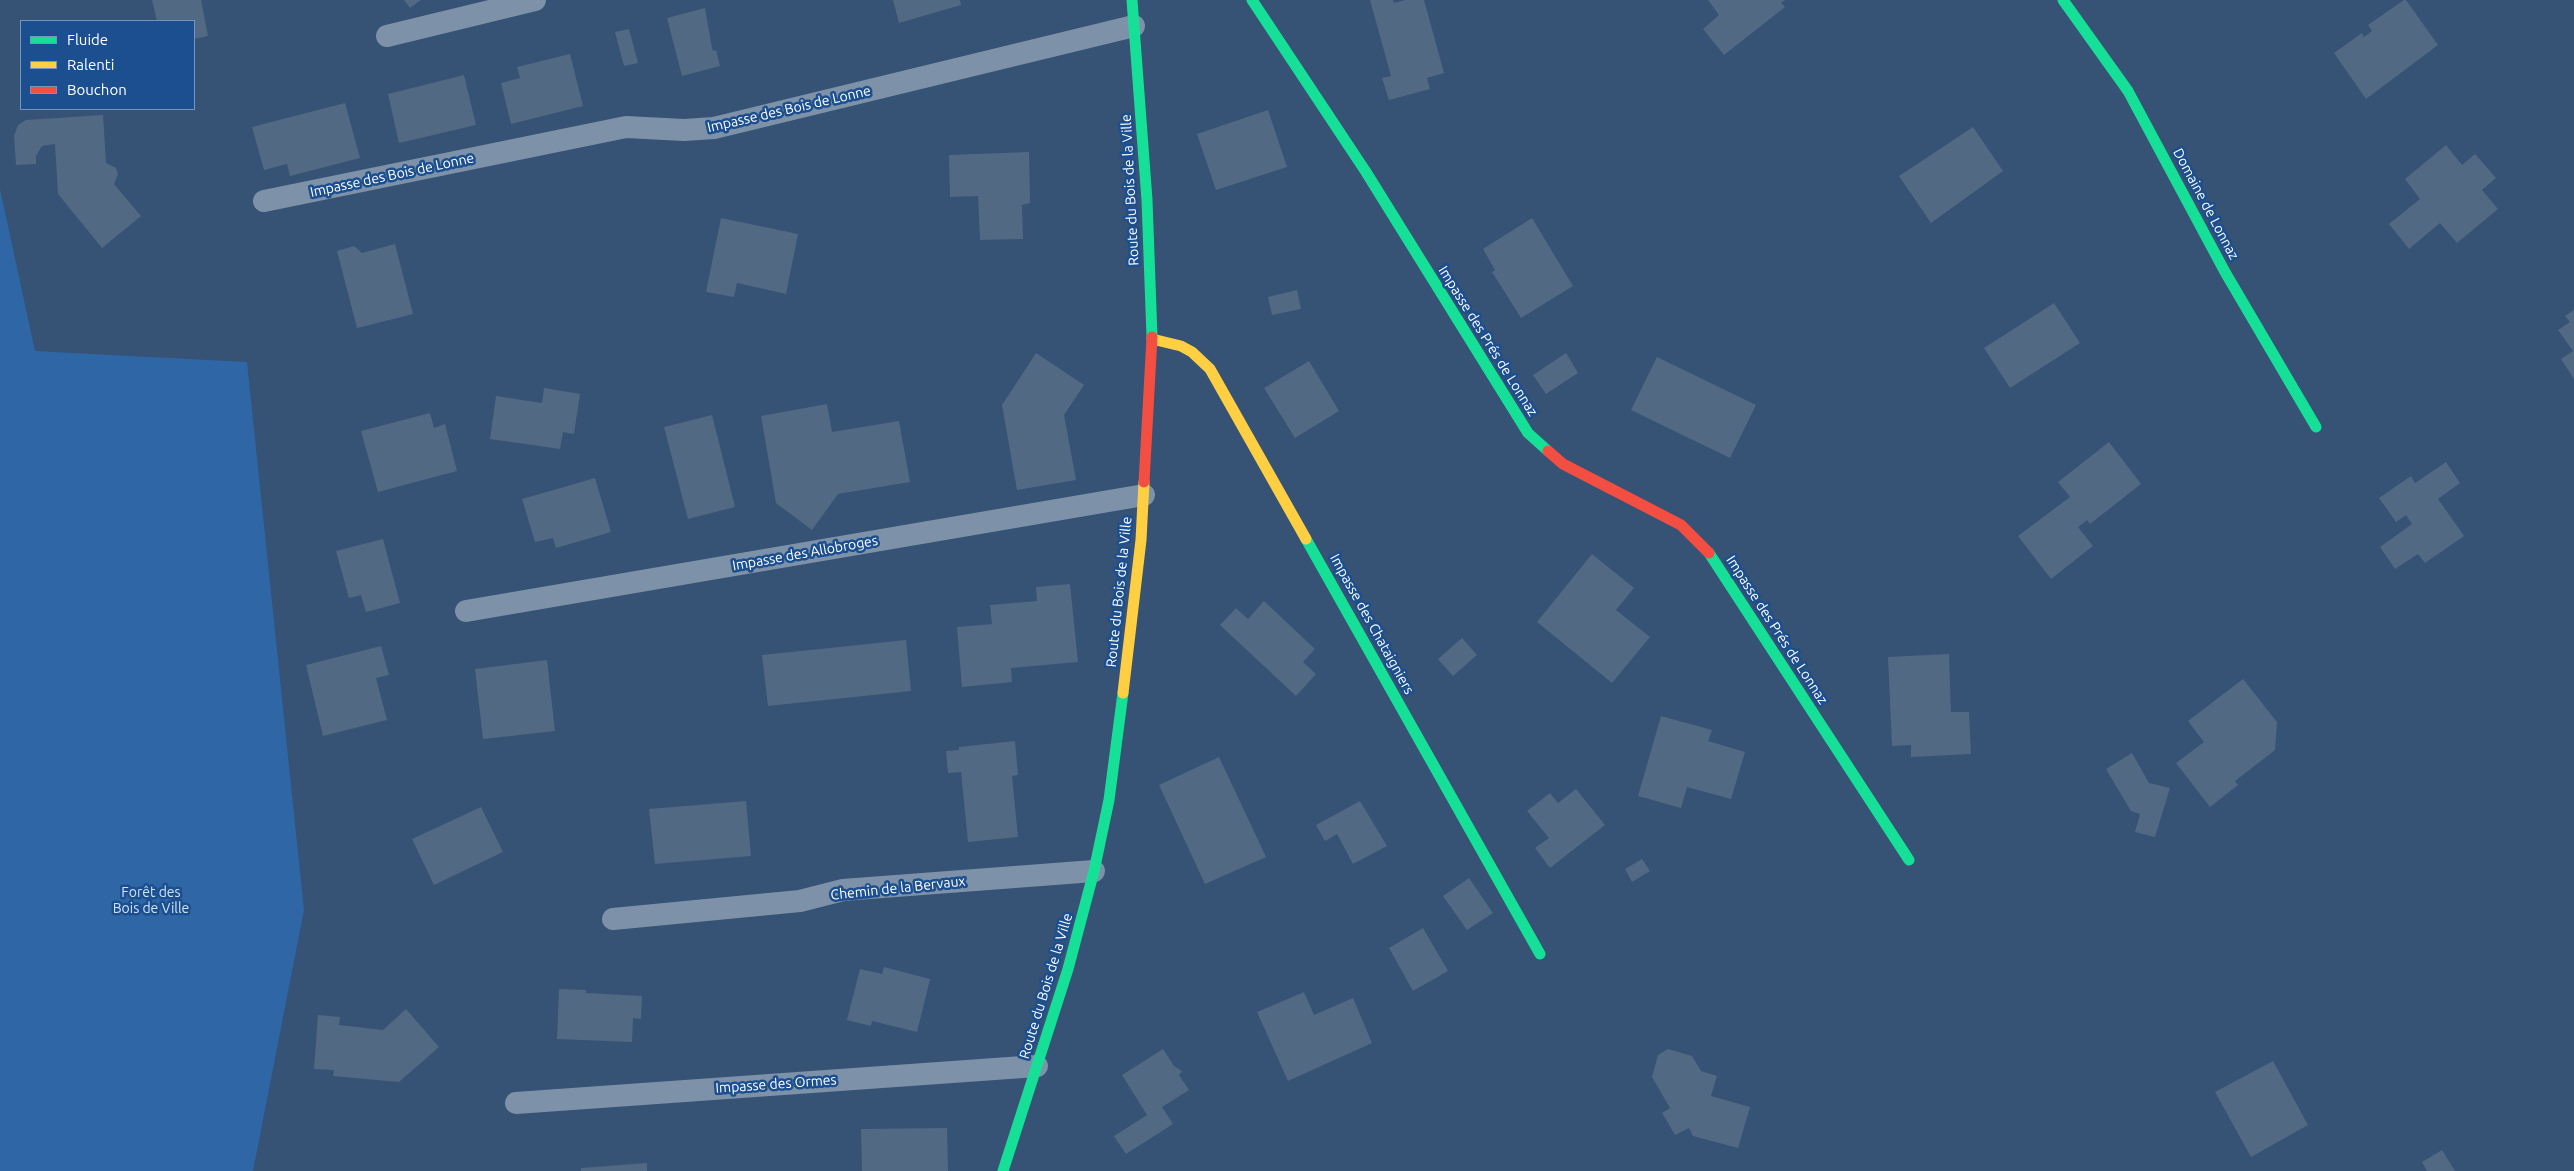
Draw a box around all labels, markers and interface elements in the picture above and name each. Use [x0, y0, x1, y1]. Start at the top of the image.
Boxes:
legend [20, 20, 195, 110]
text: Fluide [67, 31, 108, 48]
text: Ralenti [67, 56, 114, 73]
text: Bouchon [67, 81, 127, 98]
street label: Impasse des Bois de Lonne [706, 82, 872, 136]
street label: Route du Bois de la Ville [1118, 114, 1142, 266]
street label: Domaine de Lonnaz [2170, 145, 2242, 263]
street label: Impasse des Bois de Lonne [308, 149, 476, 201]
street label: Impasse des Prés de Lonnaz [1435, 263, 1541, 419]
street label: Route du Bois de la Ville [1103, 516, 1135, 668]
street label: Impasse des Allobroges [731, 532, 879, 574]
street label: Impasse des Chataigniers [1326, 551, 1418, 697]
street label: Impasse des Prés de Lonnaz [1723, 552, 1831, 708]
street label: Chemin de la Bervaux [830, 873, 966, 903]
park label: Forêt des Bois de Ville [113, 884, 189, 916]
street label: Route du Bois de la Ville [1016, 911, 1076, 1061]
street label: Impasse des Ormes [715, 1071, 837, 1097]

